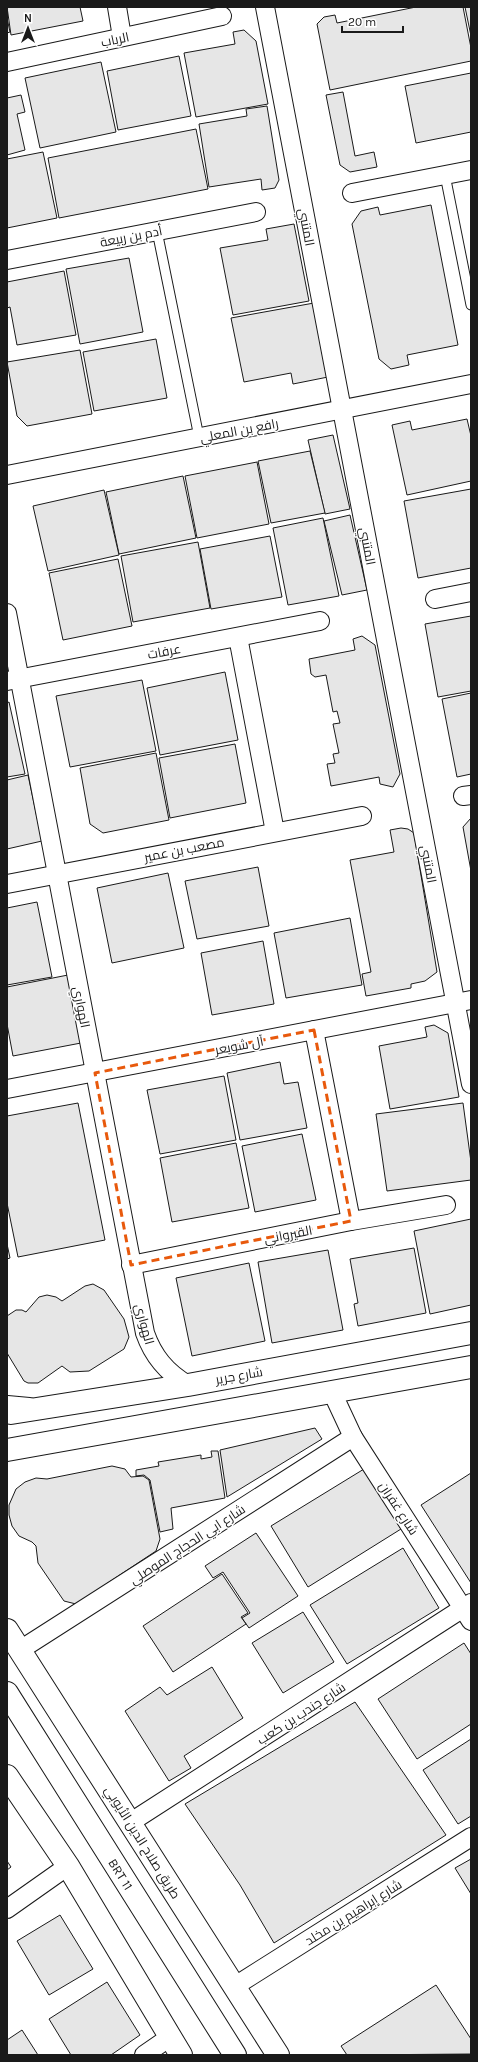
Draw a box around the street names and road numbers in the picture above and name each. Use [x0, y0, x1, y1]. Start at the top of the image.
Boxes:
street label: الرباب [100, 29, 131, 50]
street label: المتنبي [293, 207, 317, 248]
street label: أدم بن ربيعة [98, 222, 164, 252]
street label: رافع بن المعلي [199, 416, 280, 448]
street label: المتنبي [354, 526, 378, 567]
street label: عرفات [146, 641, 182, 662]
street label: مصعب بن عمير [142, 834, 225, 865]
street label: المتنبي [415, 844, 439, 885]
street label: الهواري [67, 985, 93, 1030]
street label: آل شويعر [213, 1033, 265, 1059]
street label: القيرواني [263, 1222, 314, 1249]
street label: الهواري [129, 1302, 157, 1347]
street label: شارع جرير [213, 1364, 264, 1388]
street label: شارع غفران [375, 1479, 421, 1538]
street label: شارع ابي الحجاج الموصلي [127, 1501, 249, 1590]
street label: شارع جندب بن كعب [254, 1679, 349, 1748]
street label: طريق صلاح الدين الأيوبي [99, 1783, 183, 1903]
street label: BRT 11 [105, 1856, 136, 1893]
street label: شارع إبراهيم بن مخلد [302, 1877, 405, 1950]

